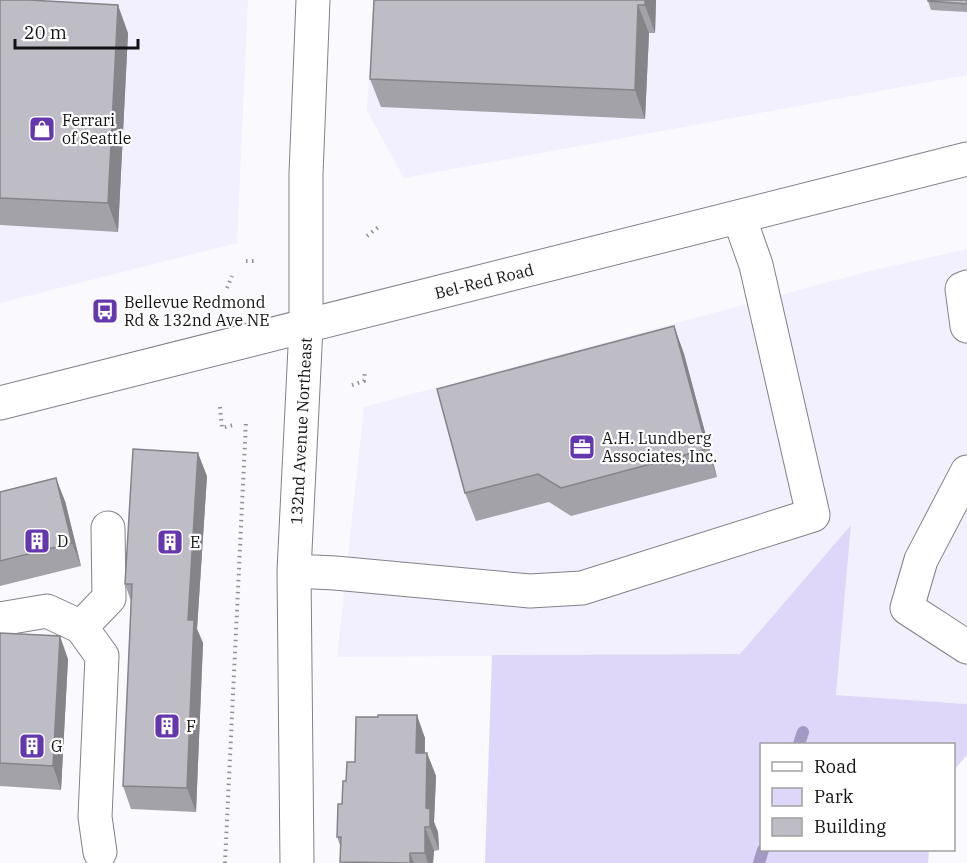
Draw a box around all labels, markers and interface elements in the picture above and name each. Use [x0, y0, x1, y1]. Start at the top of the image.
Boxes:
scale bar [15, 12, 138, 50]
text: 20 m [24, 21, 67, 44]
place label: Ferrari of Seattle [62, 110, 131, 148]
shop icon: Ferrari of Seattle [27, 114, 57, 144]
street label: Bel-Red Road [432, 259, 536, 303]
place label: Bellevue Redmond Rd & 132nd Ave NE [124, 292, 269, 330]
bus stop icon: Bellevue Redmond Rd & 132nd Ave NE [90, 296, 120, 326]
street label: 132nd Avenue Northeast [286, 337, 316, 525]
place label: A.H. Lundberg Associates, Inc. [602, 428, 717, 466]
office icon: A.H. Lundberg Associates, Inc. [567, 432, 597, 462]
building icon: D [22, 526, 52, 556]
building icon: E [155, 527, 185, 557]
place label: D [57, 531, 68, 551]
place label: E [190, 532, 200, 552]
building icon: F [152, 711, 182, 741]
place label: F [186, 716, 196, 736]
building icon: G [17, 731, 47, 761]
place label: G [51, 736, 63, 756]
legend [760, 743, 955, 851]
text: Road [814, 755, 857, 778]
text: Park [814, 785, 854, 808]
text: Building [814, 815, 886, 838]

